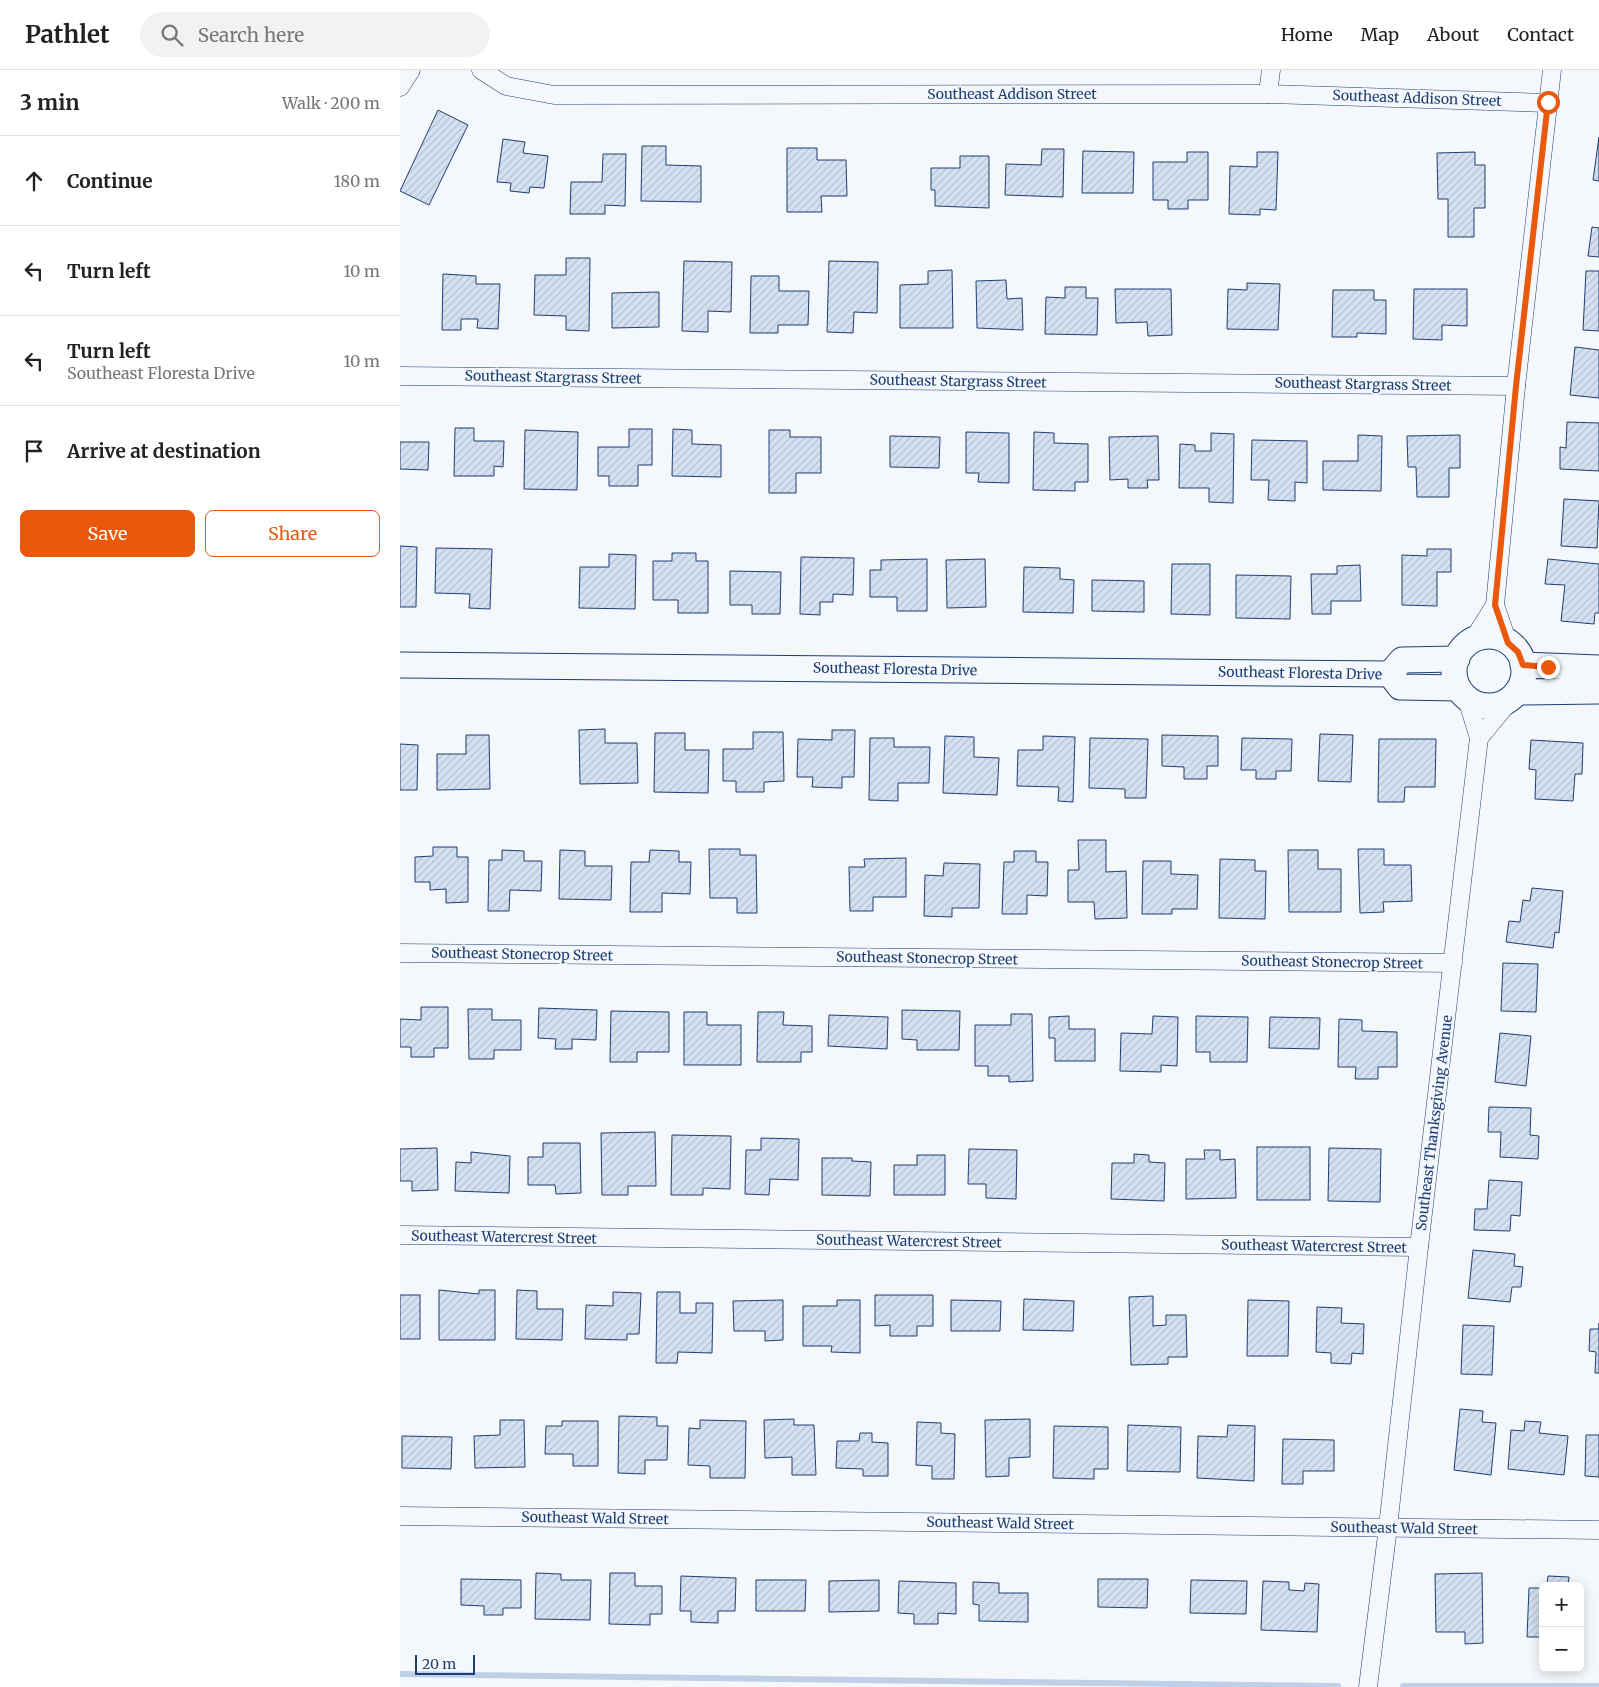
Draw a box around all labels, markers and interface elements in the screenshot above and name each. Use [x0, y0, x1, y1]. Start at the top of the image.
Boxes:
search box [140, 12, 490, 57]
text: Pathlet [25, 19, 110, 50]
icon: search [158, 21, 186, 49]
text: Search here [198, 23, 304, 47]
text: Home [1281, 23, 1333, 46]
text: Map [1361, 23, 1399, 46]
text: About [1427, 23, 1479, 46]
text: Contact [1507, 23, 1574, 46]
street label: Southeast Addison Street [927, 85, 1097, 103]
street label: Southeast Addison Street [1332, 86, 1502, 110]
text: 3 min [20, 89, 79, 116]
route start [1537, 91, 1560, 114]
text: Walk · 200 m [282, 93, 380, 113]
icon: ahead [20, 167, 48, 195]
text: Continue [67, 169, 153, 193]
text: 180 m [334, 171, 380, 191]
icon: left [20, 257, 48, 285]
text: Turn left [67, 259, 151, 283]
text: 10 m [343, 261, 380, 281]
text: Turn left [67, 339, 151, 363]
icon: left [20, 347, 48, 375]
text: 10 m [343, 351, 380, 371]
text: Southeast Floresta Drive [67, 363, 255, 383]
street label: Southeast Stargrass Street [464, 366, 642, 388]
street label: Southeast Stargrass Street [869, 370, 1047, 392]
street label: Southeast Stargrass Street [1274, 373, 1452, 395]
icon: arrive [20, 437, 48, 465]
text: Arrive at destination [67, 439, 261, 463]
button: Save [20, 510, 195, 557]
button: Share [205, 510, 380, 557]
route end [1537, 656, 1560, 679]
street label: Southeast Floresta Drive [813, 659, 977, 679]
street label: Southeast Floresta Drive [1218, 663, 1382, 683]
street label: Southeast Stonecrop Street [431, 943, 614, 965]
street label: Southeast Stonecrop Street [836, 947, 1019, 969]
street label: Southeast Stonecrop Street [1241, 951, 1424, 973]
street label: Southeast Thanksgiving Avenue [1412, 1014, 1456, 1232]
street label: Southeast Watercrest Street [411, 1226, 598, 1248]
street label: Southeast Watercrest Street [816, 1230, 1003, 1252]
street label: Southeast Watercrest Street [1221, 1235, 1408, 1257]
street label: Southeast Wald Street [521, 1508, 669, 1528]
street label: Southeast Wald Street [926, 1513, 1074, 1533]
street label: Southeast Wald Street [1330, 1518, 1478, 1538]
map controls [1539, 1582, 1584, 1672]
button: + [1539, 1582, 1584, 1627]
button: − [1539, 1627, 1584, 1672]
scale bar [415, 1652, 475, 1675]
text: 20 m [422, 1655, 456, 1673]

